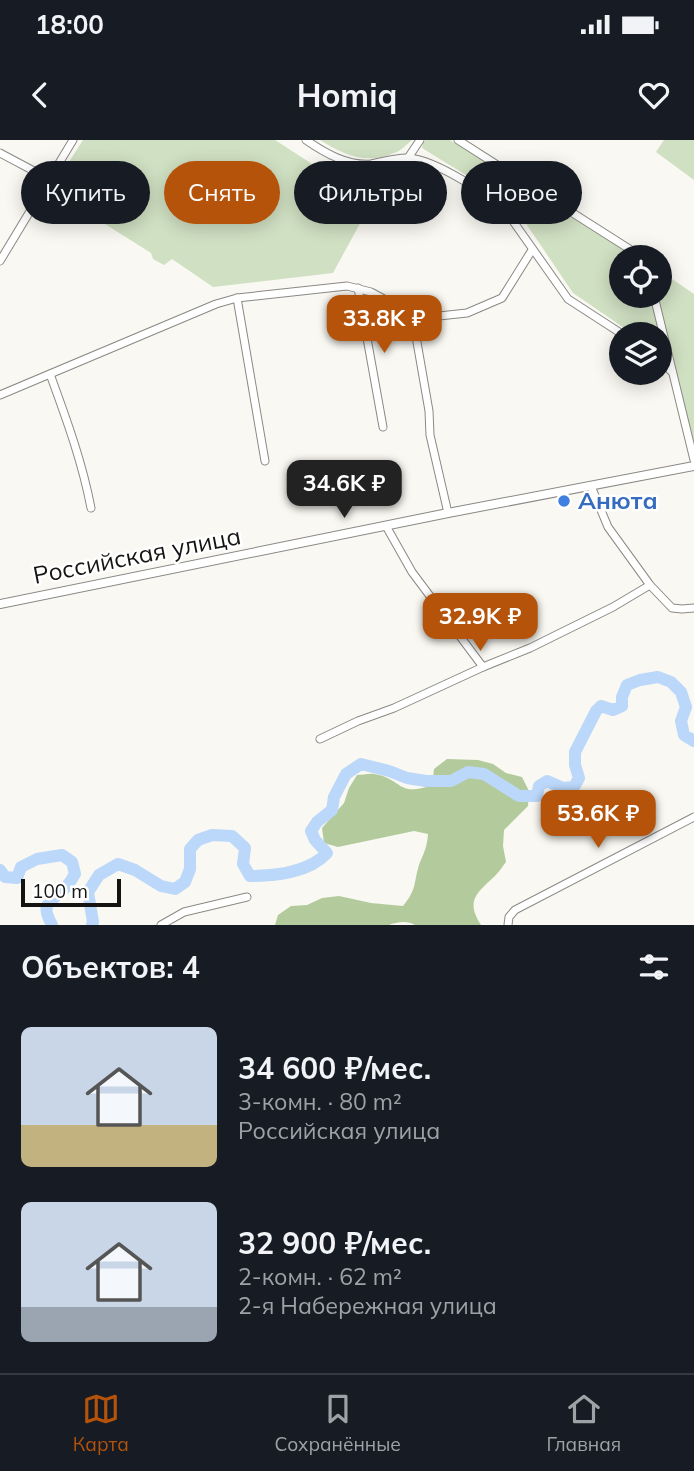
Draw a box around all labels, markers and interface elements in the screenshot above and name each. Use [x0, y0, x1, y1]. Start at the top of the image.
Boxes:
text: 18:00 [35, 8, 104, 41]
text: Homiq [297, 75, 397, 115]
icon: back [21, 76, 59, 114]
icon: heart [635, 76, 673, 114]
chip: Купить [21, 161, 150, 224]
chip: Снять [164, 161, 280, 224]
chip: Фильтры [294, 161, 447, 224]
chip: Новое [461, 161, 582, 224]
map controls [609, 245, 672, 385]
button: locate [609, 245, 672, 308]
pin: 33.8K ₽ [319, 296, 449, 355]
text: 33.8K ₽ [343, 303, 425, 332]
button: layers [609, 322, 672, 385]
pin: 34.6K ₽ [279, 460, 409, 520]
text: 34.6K ₽ [303, 468, 385, 497]
place label: Анюта [578, 485, 658, 515]
marker: Анюта [556, 493, 572, 509]
street label: Российская улица [30, 520, 243, 590]
pin: 32.9K ₽ [415, 594, 545, 653]
text: 32.9K ₽ [439, 601, 521, 630]
pin: 53.6K ₽ [533, 790, 663, 850]
text: 53.6K ₽ [557, 798, 639, 827]
scale bar [21, 876, 121, 908]
text: 100 m [32, 879, 88, 903]
text: Объектов: 4 [21, 948, 200, 986]
icon: filters [635, 948, 673, 986]
text: 34 600 ₽/мес. [238, 1049, 431, 1087]
icon: home [77, 1055, 161, 1139]
text: 3-комн. · 80 m² [238, 1087, 402, 1116]
text: Российская улица [238, 1116, 440, 1145]
text: 32 900 ₽/мес. [238, 1224, 431, 1262]
icon: home [77, 1230, 161, 1314]
text: 2-комн. · 62 m² [238, 1262, 402, 1291]
text: 2-я Набережная улица [238, 1291, 497, 1320]
tab: Карта [73, 1390, 129, 1456]
tab: Сохранённые [274, 1390, 401, 1456]
tab: Главная [547, 1390, 621, 1456]

